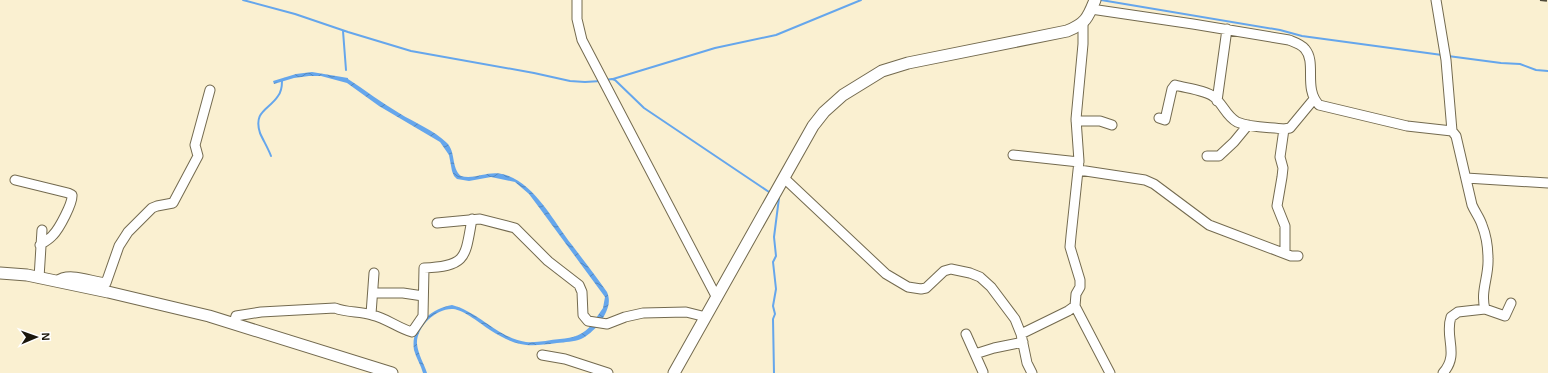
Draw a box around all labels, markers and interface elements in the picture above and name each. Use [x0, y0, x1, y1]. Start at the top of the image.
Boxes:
north arrow [16, 317, 56, 357]
text: N [40, 332, 52, 341]

